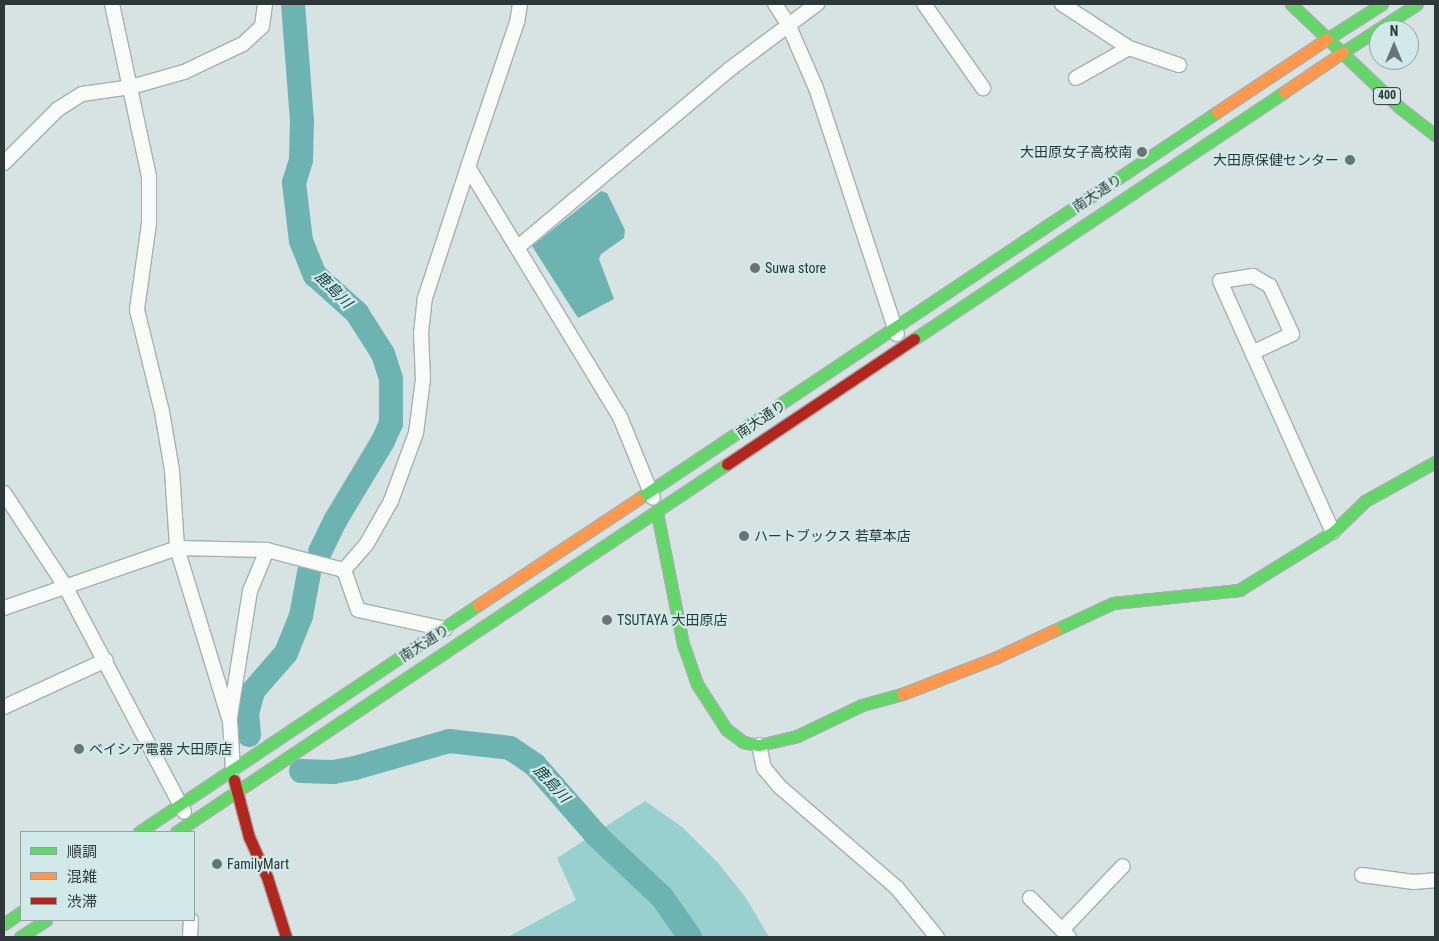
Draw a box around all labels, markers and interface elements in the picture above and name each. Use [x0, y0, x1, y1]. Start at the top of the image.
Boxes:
north arrow [1369, 20, 1419, 70]
text: N [1390, 23, 1398, 39]
road number: 400 [1372, 86, 1402, 105]
place label: 大田原女子高校南 [1020, 144, 1132, 160]
marker: 大田原女子高校南 [1136, 146, 1148, 158]
place label: 大田原保健センター [1213, 152, 1339, 168]
marker: 大田原保健センター [1343, 153, 1357, 167]
street label: 南大通り [1069, 170, 1125, 216]
place label: Suwa store [765, 260, 826, 276]
marker: Suwa store [749, 262, 761, 274]
water label: 鹿島川 [311, 268, 355, 312]
street label: 南大通り [733, 396, 789, 442]
place label: ハートブックス 若草本店 [754, 528, 911, 544]
marker: ハートブックス 若草本店 [738, 530, 750, 542]
place label: TSUTAYA 大田原店 [617, 612, 727, 628]
marker: TSUTAYA 大田原店 [601, 614, 613, 626]
street label: 南大通り [396, 621, 452, 665]
place label: ベイシア電器 大田原店 [89, 741, 232, 757]
marker: ベイシア電器 大田原店 [73, 743, 85, 755]
water label: 鹿島川 [529, 761, 573, 807]
legend [20, 831, 195, 921]
text: 順調 [67, 843, 97, 861]
place label: FamilyMart [227, 856, 289, 872]
marker: FamilyMart [211, 858, 223, 870]
text: 混雑 [67, 868, 97, 886]
text: 渋滞 [67, 893, 97, 911]

